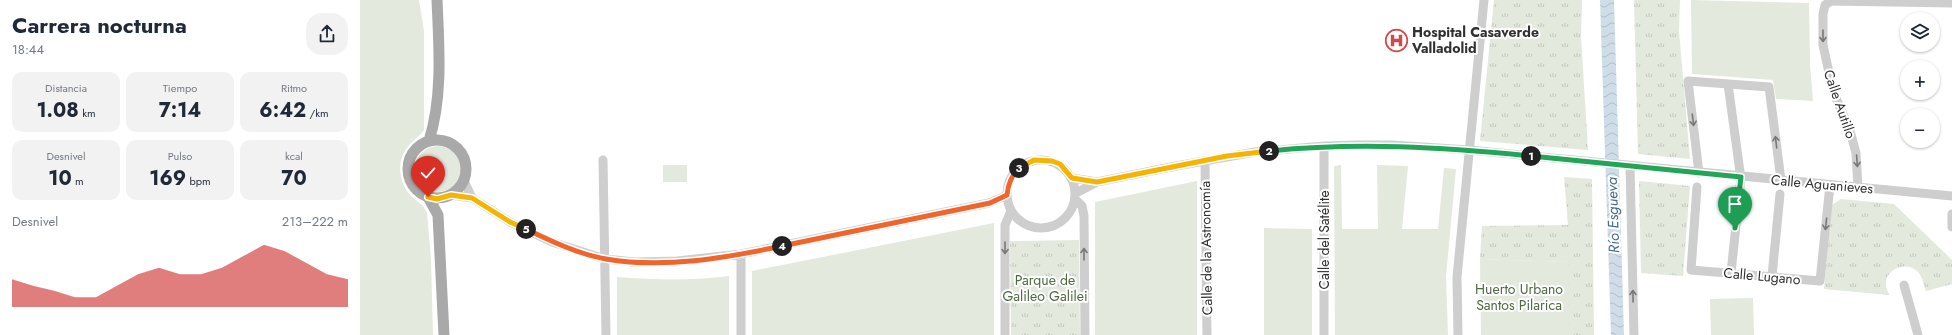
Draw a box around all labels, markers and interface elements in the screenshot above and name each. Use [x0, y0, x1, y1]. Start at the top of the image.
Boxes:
text: Carrera nocturna [12, 9, 187, 41]
map controls [1900, 12, 1940, 148]
button: layers [1900, 12, 1940, 52]
button: share [306, 13, 348, 55]
place label: Hospital Casaverde Valladolid [1411, 22, 1539, 58]
hospital icon: Hospital Casaverde Valladolid [1383, 27, 1409, 53]
one-way arrow [1819, 29, 1827, 42]
text: 18:44 [12, 40, 44, 59]
button: + [1900, 60, 1940, 100]
street label: Calle Autillo [1819, 67, 1861, 141]
text: Distancia [45, 80, 87, 96]
text: Tiempo [163, 80, 197, 96]
text: Ritmo [281, 80, 307, 96]
text: 1.08 [36, 96, 79, 125]
text: 7:14 [159, 96, 201, 125]
text: 6:42 [259, 96, 306, 125]
text: km [79, 105, 96, 121]
text: /km [306, 105, 329, 121]
button: − [1900, 108, 1940, 148]
one-way arrow [1689, 113, 1696, 126]
one-way arrow [1772, 136, 1780, 149]
pin: 2 [1259, 141, 1279, 161]
text: 2 [1265, 143, 1273, 159]
pin: 1 [1521, 146, 1541, 166]
text: Desnivel [46, 148, 86, 164]
text: Pulso [168, 148, 192, 164]
text: kcal [285, 148, 303, 164]
text: 1 [1528, 148, 1534, 164]
one-way arrow [1853, 154, 1860, 167]
pin [411, 156, 445, 197]
pin: 3 [1009, 158, 1029, 178]
text: 3 [1016, 160, 1022, 176]
icon: check [417, 162, 439, 184]
text: 10 [48, 164, 72, 193]
text: 169 [149, 164, 186, 193]
text: 70 [281, 164, 307, 193]
street label: Calle Aguanieves [1770, 170, 1874, 198]
text: m [72, 173, 84, 189]
text: bpm [186, 173, 211, 189]
water label: Río Esgueva [1601, 176, 1625, 253]
street label: Calle de la Astronomía [1195, 181, 1217, 315]
pin [1718, 187, 1752, 228]
street label: Calle del Satélite [1314, 190, 1334, 290]
icon: arrive [1724, 193, 1746, 215]
text: Desnivel [12, 212, 58, 231]
text: 213–222 m [282, 212, 348, 231]
one-way arrow [1822, 217, 1830, 230]
pin: 5 [516, 219, 536, 239]
text: 5 [522, 221, 530, 237]
pin: 4 [772, 236, 792, 256]
text: 4 [778, 238, 786, 254]
one-way arrow [1001, 241, 1009, 254]
one-way arrow [1080, 248, 1088, 261]
street label: Calle Lugano [1723, 263, 1802, 289]
park label: Parque de Galileo Galilei [1002, 270, 1088, 306]
park label: Huerto Urbano Santos Pilarica [1475, 279, 1563, 315]
one-way arrow [1629, 290, 1636, 303]

